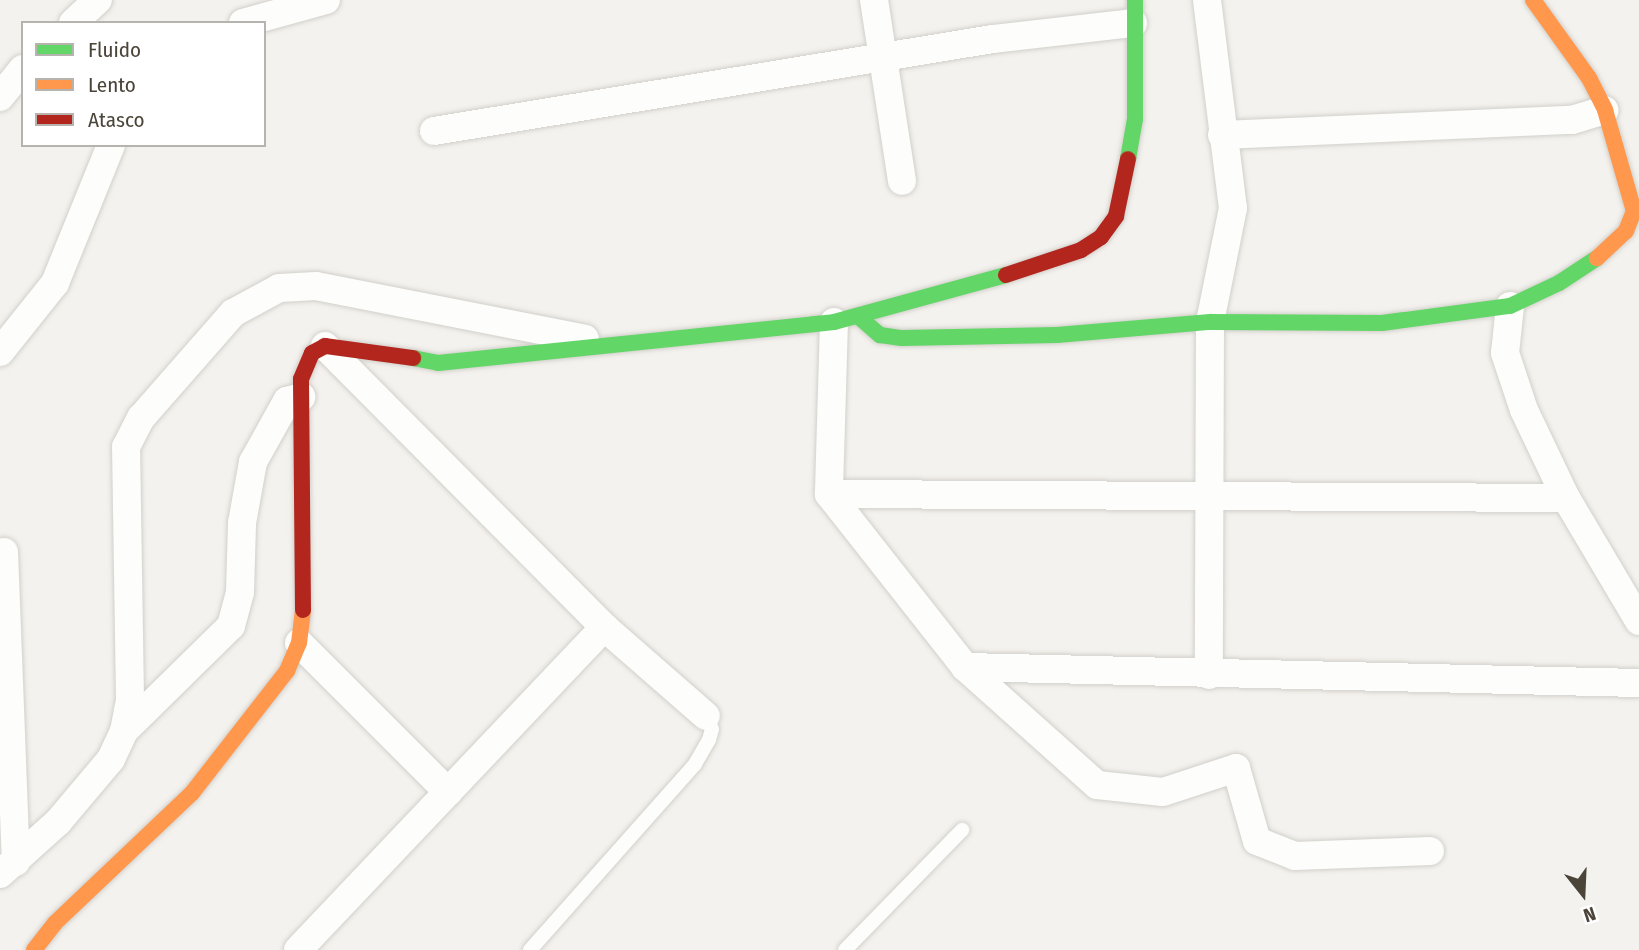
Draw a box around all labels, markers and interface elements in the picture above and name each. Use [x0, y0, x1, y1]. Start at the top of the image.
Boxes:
legend [21, 21, 266, 147]
text: Fluido [88, 37, 141, 63]
text: Lento [88, 72, 136, 98]
text: Atasco [88, 107, 145, 133]
north arrow [1548, 859, 1618, 929]
text: N [1581, 902, 1599, 927]

